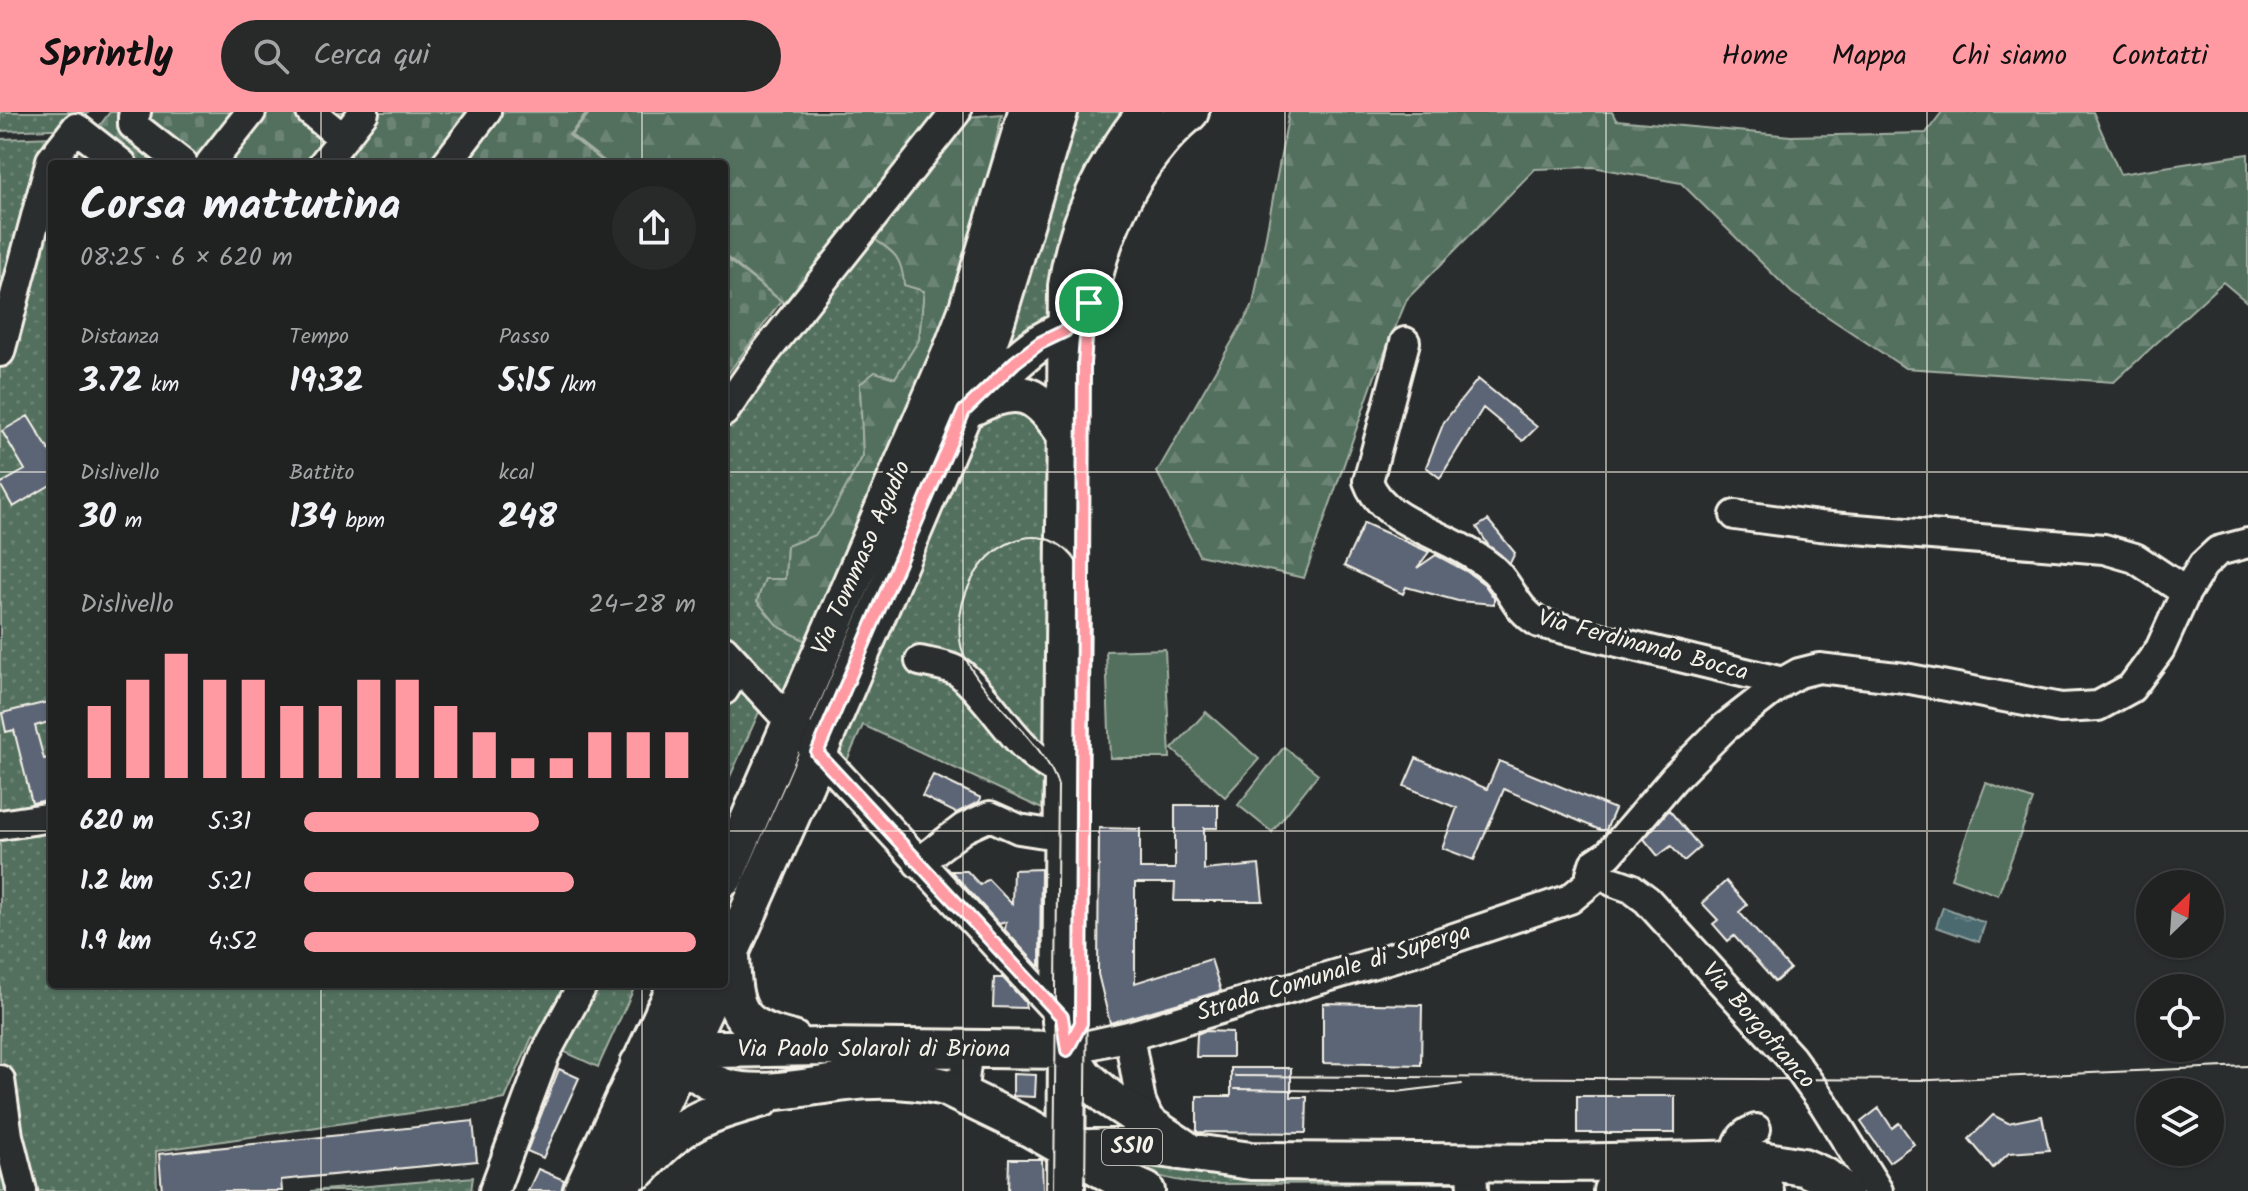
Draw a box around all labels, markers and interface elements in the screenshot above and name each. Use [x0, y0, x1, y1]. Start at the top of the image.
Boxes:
search box [221, 20, 781, 92]
text: Sprintly [40, 26, 173, 86]
text: Cerca qui [313, 32, 430, 80]
icon: search [249, 34, 293, 78]
text: Home [1721, 34, 1788, 79]
text: Mappa [1832, 34, 1907, 79]
text: Chi siamo [1951, 34, 2067, 79]
text: Contatti [2111, 34, 2208, 79]
text: Corsa mattutina [80, 172, 401, 242]
button: share [612, 186, 696, 270]
text: 08:25 · 6 × 620 m [80, 237, 293, 279]
pin [1055, 269, 1123, 337]
icon: arrive [1067, 281, 1111, 325]
text: Distanza [80, 320, 159, 355]
text: Tempo [289, 320, 349, 355]
text: Passo [499, 320, 550, 355]
text: 3.72 [80, 355, 143, 409]
text: 19:32 [289, 355, 364, 409]
text: 5:15 [499, 355, 552, 409]
text: km [143, 368, 179, 403]
text: /km [552, 368, 596, 403]
street label: Via Tommaso Agudio [802, 454, 922, 662]
text: Dislivello [80, 456, 159, 491]
text: Battito [289, 456, 354, 491]
text: kcal [499, 456, 534, 491]
text: 30 [80, 491, 116, 545]
text: 134 [289, 491, 337, 545]
text: 248 [499, 491, 557, 545]
text: m [116, 504, 142, 539]
text: bpm [337, 504, 385, 539]
text: Dislivello [80, 584, 174, 626]
text: 24–28 m [589, 584, 696, 626]
street label: Via Ferdinando Bocca [1533, 599, 1753, 693]
text: 620 m [80, 801, 154, 843]
text: 5:31 [208, 801, 251, 843]
text: 1.2 km [80, 861, 153, 903]
text: 5:21 [208, 861, 252, 903]
north arrow [2136, 870, 2224, 958]
map controls [2136, 870, 2224, 1166]
street label: Strada Comunale di Superga [1192, 913, 1476, 1033]
text: 1.9 km [80, 921, 151, 963]
text: 4:52 [208, 921, 258, 963]
street label: Via Borgofranco [1691, 953, 1825, 1099]
button: locate [2136, 974, 2224, 1062]
street label: Via Paolo Solaroli di Briona [738, 1030, 1010, 1069]
button: layers [2136, 1078, 2224, 1166]
road number: SS10 [1102, 1129, 1162, 1165]

